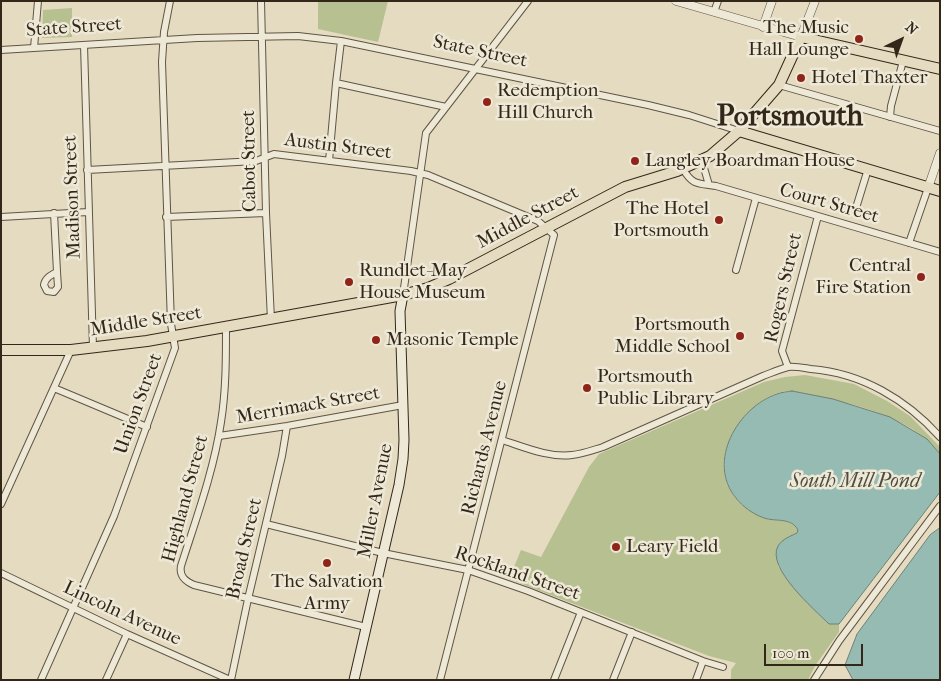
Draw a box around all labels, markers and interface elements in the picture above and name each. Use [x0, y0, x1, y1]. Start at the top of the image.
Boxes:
street label: State Street [25, 13, 123, 43]
north arrow [876, 15, 926, 65]
place label: The Music Hall Lounge [748, 17, 849, 61]
text: N [902, 19, 921, 38]
street label: State Street [431, 31, 529, 73]
marker: The Music Hall Lounge [853, 33, 865, 45]
place label: Hotel Thaxter [811, 67, 928, 89]
marker: Hotel Thaxter [795, 72, 807, 84]
place label: Redemption Hill Church [497, 80, 599, 124]
marker: Redemption Hill Church [481, 96, 493, 108]
district label: Portsmouth [717, 101, 863, 135]
street label: Cabot Street [238, 110, 262, 212]
street label: Austin Street [283, 129, 393, 165]
street label: Madison Street [59, 135, 87, 259]
place label: Langley Boardman House [645, 150, 855, 172]
marker: Langley Boardman House [629, 155, 641, 167]
street label: Court Street [777, 179, 881, 229]
street label: Middle Street [473, 182, 583, 254]
place label: The Hotel Portsmouth [613, 198, 709, 242]
marker: The Hotel Portsmouth [713, 214, 725, 226]
street label: Rogers Street [760, 231, 808, 345]
place label: Central Fire Station [816, 255, 911, 299]
place label: Rundlet-May House Museum [359, 260, 485, 304]
marker: Central Fire Station [915, 271, 927, 283]
marker: Rundlet-May House Museum [343, 276, 355, 288]
street label: Middle Street [89, 302, 203, 342]
place label: Portsmouth Middle School [615, 314, 730, 358]
place label: Masonic Temple [386, 329, 519, 351]
marker: Portsmouth Middle School [734, 330, 746, 342]
marker: Masonic Temple [370, 334, 382, 346]
street label: Union Street [110, 350, 168, 458]
place label: Portsmouth Public Library [597, 366, 714, 410]
street label: Richards Avenue [457, 378, 513, 518]
street label: Merrimack Street [235, 382, 381, 430]
marker: Portsmouth Public Library [581, 382, 593, 394]
street label: Highland Street [158, 433, 214, 565]
street label: Miller Avenue [354, 442, 398, 560]
water label: South Mill Pond [790, 470, 920, 494]
street label: Broad Street [222, 496, 268, 602]
place label: Leary Field [626, 536, 718, 558]
marker: Leary Field [610, 541, 622, 553]
street label: Rockland Street [451, 542, 583, 606]
marker: The Salvation Army [321, 557, 333, 569]
place label: The Salvation Army [271, 571, 383, 615]
street label: Lincoln Avenue [59, 577, 185, 651]
scale bar [766, 634, 865, 666]
text: 100 m [772, 644, 810, 662]

